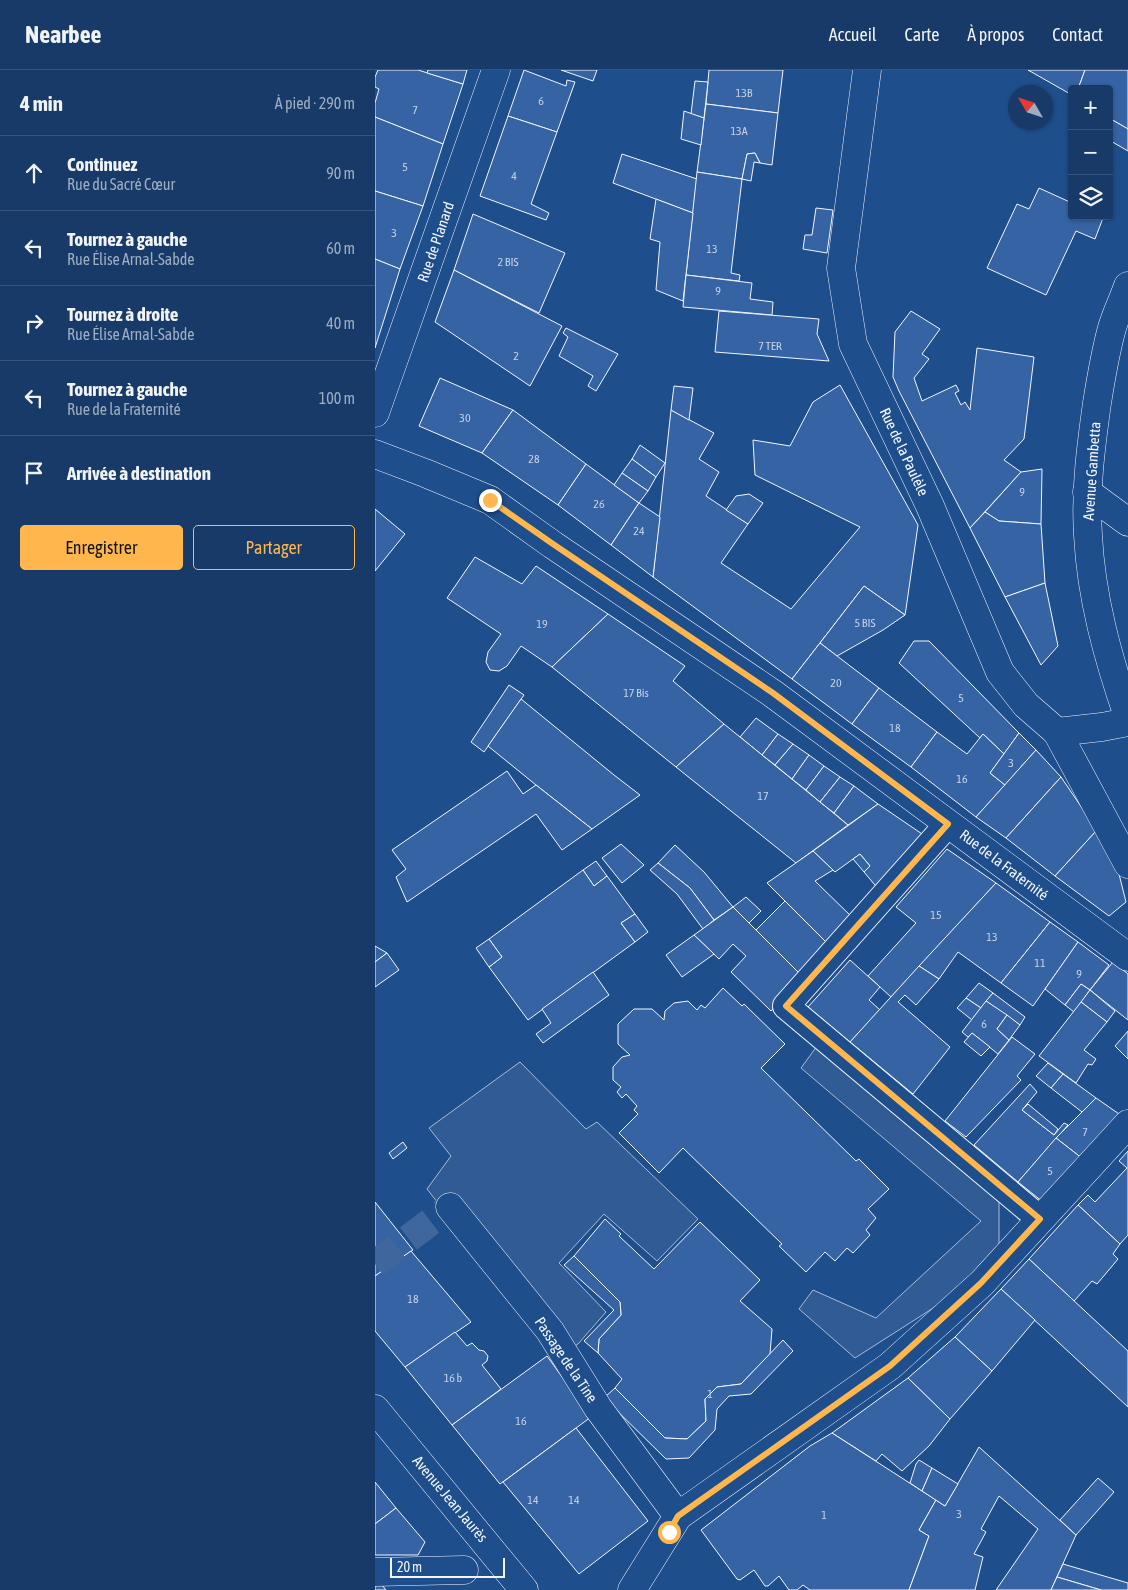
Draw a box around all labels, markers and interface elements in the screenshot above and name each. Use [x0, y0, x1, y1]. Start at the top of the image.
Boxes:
text: Nearbee [25, 21, 101, 48]
text: Accueil [829, 24, 877, 45]
text: Carte [905, 24, 939, 45]
text: À propos [967, 24, 1024, 45]
text: Contact [1052, 24, 1103, 45]
north arrow [1008, 85, 1053, 130]
map controls [1068, 85, 1113, 220]
button: + [1068, 85, 1113, 130]
house number: 13B [736, 86, 753, 100]
text: 4 min [20, 91, 63, 115]
text: À pied · 290 m [275, 94, 355, 112]
house number: 6 [538, 94, 544, 108]
house number: 7 [412, 103, 418, 117]
house number: 13A [730, 124, 748, 138]
button: − [1068, 130, 1113, 175]
text: Continuez [67, 153, 137, 175]
icon: ahead [20, 159, 48, 187]
house number: 5 [402, 160, 408, 174]
text: 90 m [326, 164, 355, 182]
house number: 4 [511, 169, 517, 183]
text: Rue du Sacré Cœur [67, 175, 175, 193]
button: layers [1068, 175, 1113, 220]
street label: Rue de Planard [414, 200, 457, 284]
house number: 3 [391, 226, 397, 240]
text: Tournez à gauche [67, 228, 187, 250]
icon: left [20, 234, 48, 262]
text: 60 m [326, 239, 355, 257]
house number: 13 [706, 242, 718, 256]
text: Rue Élise Arnal-Sabde [67, 250, 195, 268]
house number: 2 BIS [497, 255, 519, 269]
house number: 9 [715, 284, 721, 298]
text: Tournez à droite [67, 303, 178, 325]
icon: right [20, 309, 48, 337]
text: 40 m [326, 314, 355, 332]
text: Rue Élise Arnal-Sabde [67, 325, 195, 343]
house number: 7 TER [758, 339, 782, 353]
house number: 2 [513, 349, 519, 363]
text: Tournez à gauche [67, 378, 187, 400]
icon: left [20, 384, 48, 412]
text: 100 m [319, 389, 355, 407]
text: Rue de la Fraternité [67, 400, 181, 418]
street label: Rue de la Paulèle [877, 405, 932, 499]
house number: 30 [459, 411, 471, 425]
street label: Avenue Gambetta [1080, 421, 1103, 521]
house number: 28 [528, 452, 540, 466]
icon: arrive [20, 459, 48, 487]
text: Arrivée à destination [67, 462, 211, 484]
house number: 9 [1019, 485, 1025, 499]
route end [479, 489, 502, 512]
house number: 26 [593, 497, 605, 511]
house number: 24 [633, 524, 645, 538]
button: Enregistrer [20, 525, 183, 570]
button: Partager [193, 525, 355, 570]
house number: 5 BIS [854, 616, 876, 630]
house number: 19 [536, 617, 548, 631]
house number: 20 [830, 676, 842, 690]
house number: 17 Bis [623, 686, 649, 700]
house number: 5 [958, 691, 964, 705]
house number: 18 [889, 721, 901, 735]
house number: 3 [1008, 756, 1014, 770]
house number: 16 [956, 772, 968, 786]
house number: 17 [757, 789, 769, 803]
street label: Rue de la Fraternité [957, 826, 1052, 904]
house number: 15 [930, 908, 942, 922]
house number: 13 [986, 930, 998, 944]
house number: 11 [1034, 956, 1046, 970]
house number: 9 [1076, 967, 1082, 981]
house number: 6 [981, 1017, 987, 1031]
house number: 7 [1082, 1125, 1088, 1139]
house number: 5 [1047, 1164, 1053, 1178]
house number: 18 [407, 1292, 419, 1306]
street label: Passage de la Tine [532, 1314, 601, 1406]
house number: 16 b [444, 1371, 463, 1385]
house number: 1 [707, 1387, 713, 1401]
house number: 16 [515, 1414, 527, 1428]
street label: Avenue Jean Jaurès [409, 1452, 491, 1545]
house number: 14 [527, 1493, 539, 1507]
house number: 14 [568, 1493, 580, 1507]
house number: 3 [956, 1507, 962, 1521]
house number: 1 [821, 1508, 827, 1522]
route start [658, 1521, 681, 1544]
scale bar [390, 1555, 505, 1578]
text: 20 m [397, 1559, 422, 1575]

